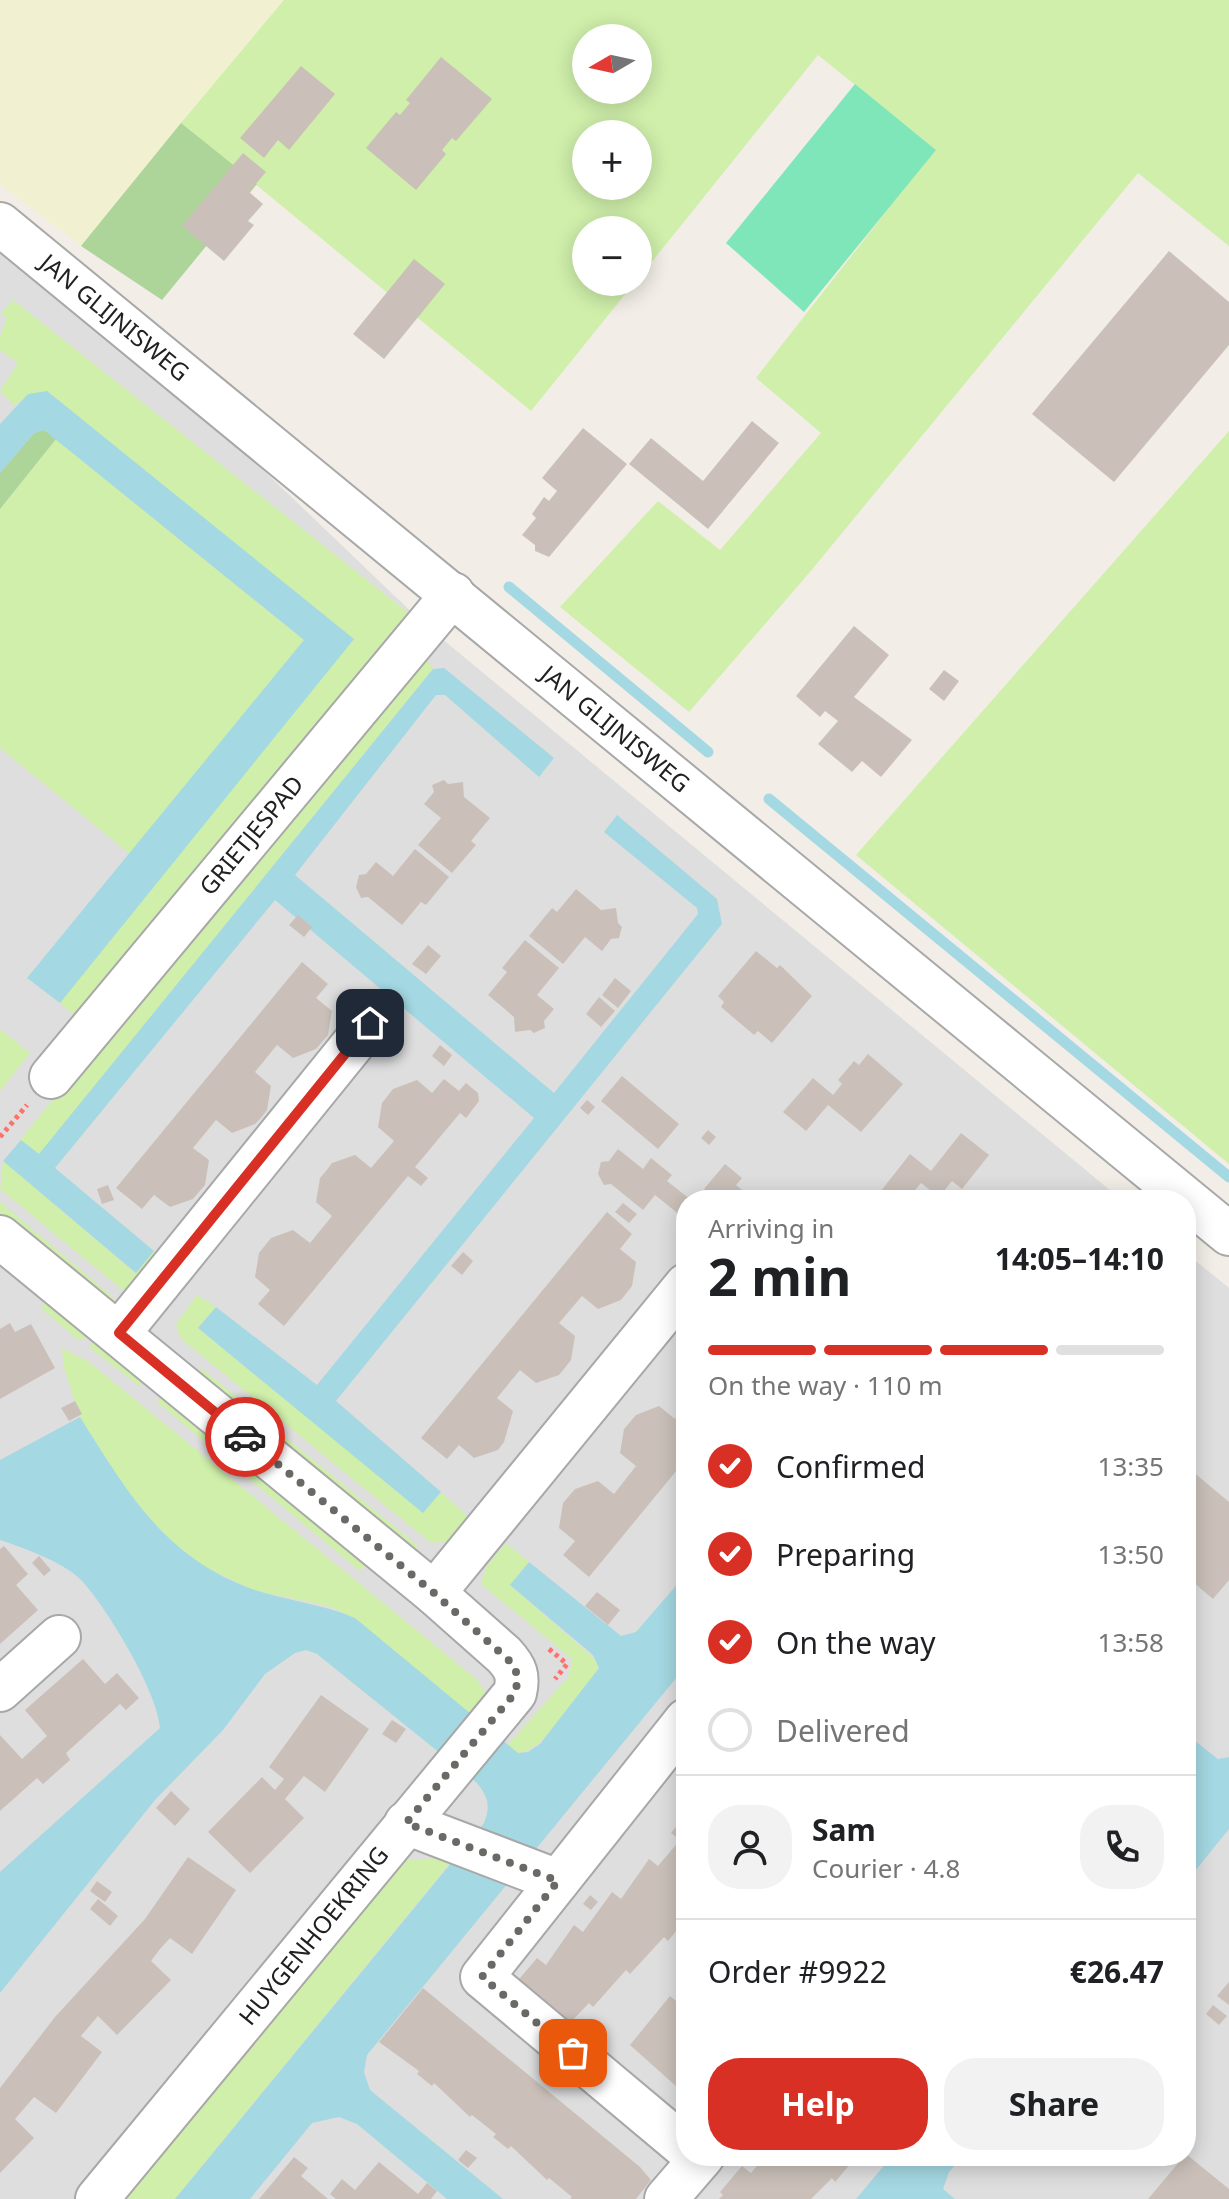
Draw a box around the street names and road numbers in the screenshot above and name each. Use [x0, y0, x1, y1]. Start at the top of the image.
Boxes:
street label: JAN GLIJNISWEG [32, 244, 197, 388]
street label: JAN GLIJNISWEG [533, 656, 697, 799]
street label: GRIETJESPAD [191, 768, 310, 902]
street label: HUYGENHOEKRING [230, 1839, 395, 2031]

